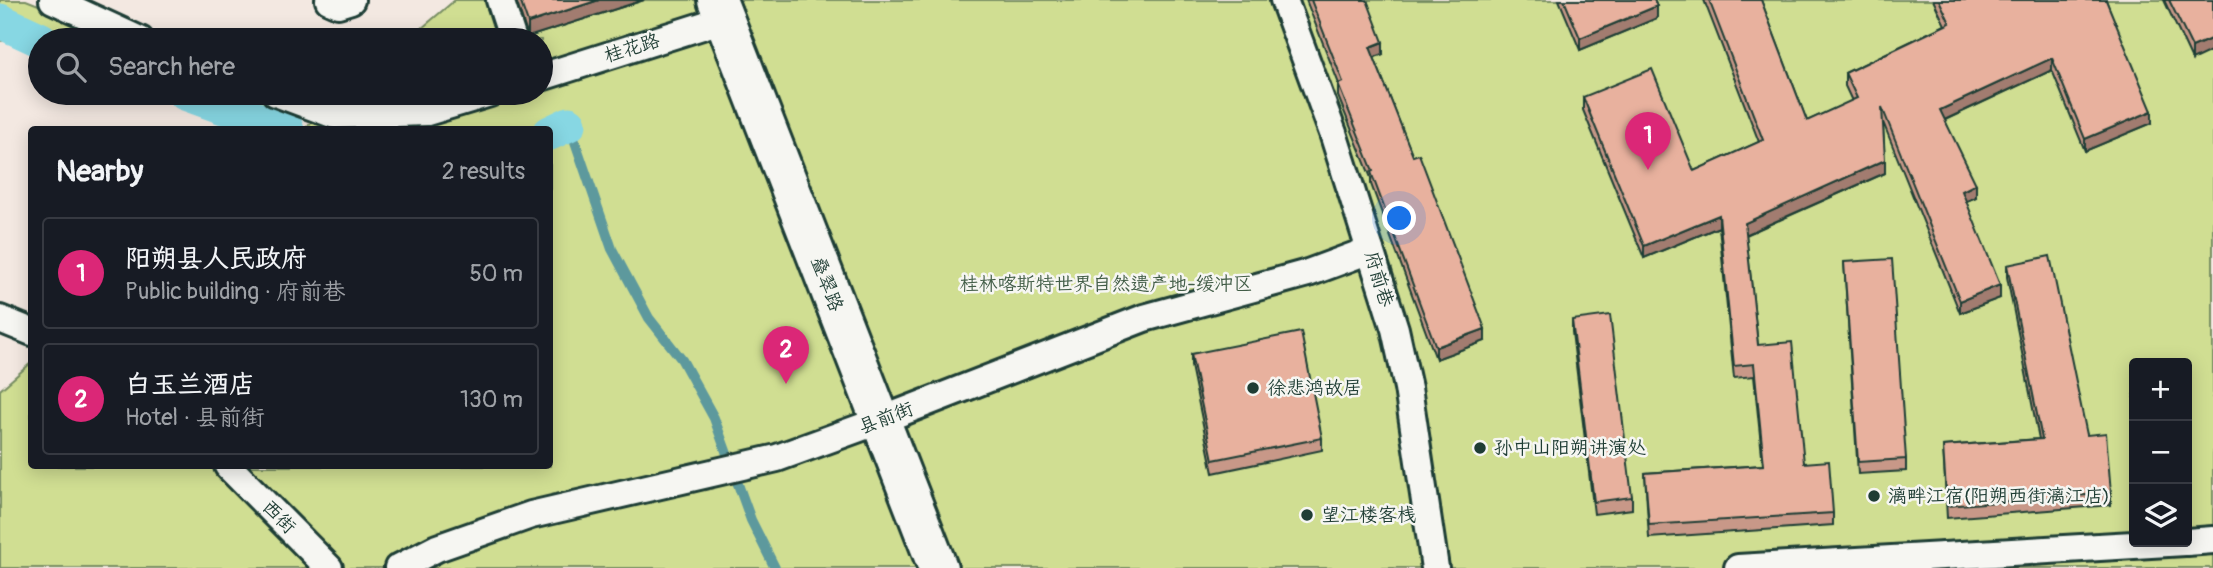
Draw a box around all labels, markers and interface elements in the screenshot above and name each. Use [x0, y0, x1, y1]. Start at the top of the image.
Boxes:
search box [28, 28, 553, 105]
street label: 桂花路 [601, 28, 663, 68]
icon: search [52, 48, 90, 86]
text: Search here [108, 51, 235, 83]
pin: 1 [1625, 112, 1671, 170]
text: Nearby [56, 153, 143, 190]
text: 2 results [442, 157, 525, 186]
your location [1382, 201, 1416, 235]
text: 阳朔县人民政府 [125, 243, 307, 275]
street label: 府前巷 [1359, 248, 1399, 310]
street label: 叠翠路 [806, 253, 848, 315]
text: 1 [77, 259, 86, 288]
text: 50 m [469, 259, 523, 288]
park label: 桂林喀斯特世界自然遗产地-缓冲区 [959, 272, 1253, 296]
text: Public building · 府前巷 [125, 277, 345, 306]
pin: 2 [763, 326, 809, 384]
map controls [2129, 358, 2192, 547]
button: + [2129, 358, 2192, 421]
text: 白玉兰酒店 [125, 369, 255, 401]
place label: 徐悲鸿故居 [1267, 376, 1362, 400]
marker: 徐悲鸿故居 [1245, 380, 1261, 396]
text: 2 [75, 385, 87, 414]
text: 130 m [460, 385, 523, 414]
street label: 县前街 [855, 397, 917, 439]
text: Hotel · 县前街 [125, 403, 264, 432]
button: − [2129, 421, 2192, 484]
place label: 孙中山阳朔讲演处 [1494, 436, 1646, 460]
marker: 孙中山阳朔讲演处 [1472, 440, 1488, 456]
place label: 漓畔江宿(阳朔西街漓江店) [1888, 484, 2110, 508]
button: layers [2129, 484, 2192, 547]
marker: 漓畔江宿(阳朔西街漓江店) [1866, 488, 1882, 504]
street label: 西街 [257, 495, 301, 539]
place label: 望江楼客栈 [1321, 503, 1416, 527]
marker: 望江楼客栈 [1299, 507, 1315, 523]

